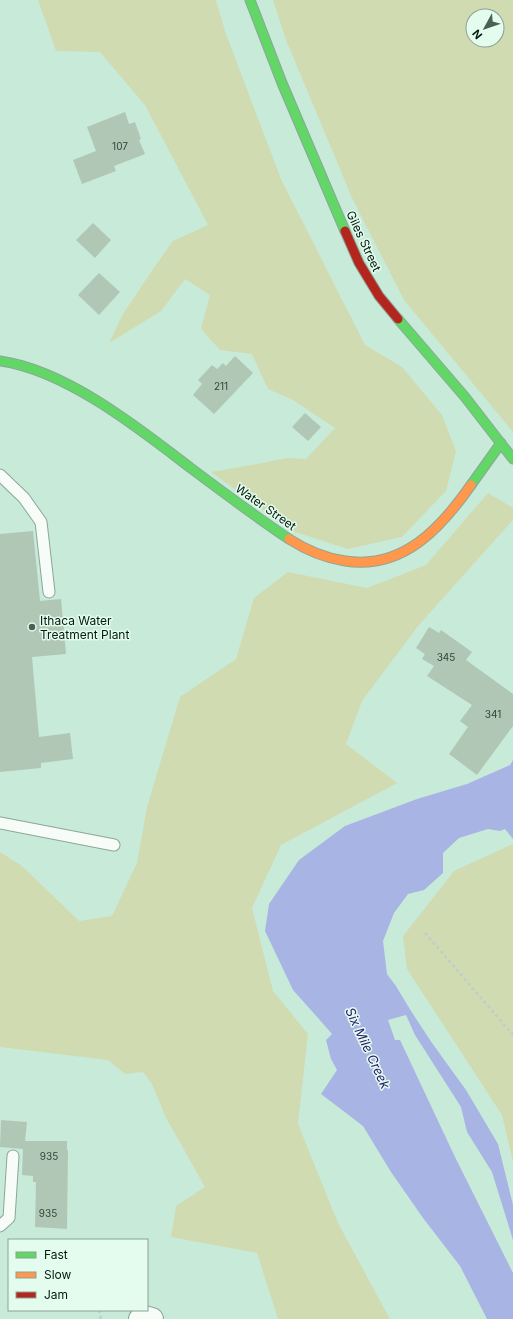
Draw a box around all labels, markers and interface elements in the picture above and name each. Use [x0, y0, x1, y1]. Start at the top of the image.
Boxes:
north arrow [465, 8, 505, 48]
text: N [469, 27, 485, 42]
house number: 107 [112, 140, 128, 152]
street label: Giles Street [343, 208, 385, 274]
house number: 211 [214, 380, 228, 392]
street label: Water Street [233, 481, 299, 533]
place label: Ithaca Water Treatment Plant [40, 613, 129, 642]
marker: Ithaca Water Treatment Plant [27, 622, 37, 632]
house number: 345 [437, 651, 455, 663]
house number: 341 [485, 708, 501, 720]
water label: Six Mile Creek [342, 1005, 394, 1092]
house number: 935 [40, 1150, 58, 1162]
house number: 935 [39, 1207, 57, 1219]
legend [8, 1239, 148, 1311]
text: Fast [44, 1247, 68, 1262]
text: Slow [44, 1267, 72, 1282]
text: Jam [44, 1287, 68, 1302]

